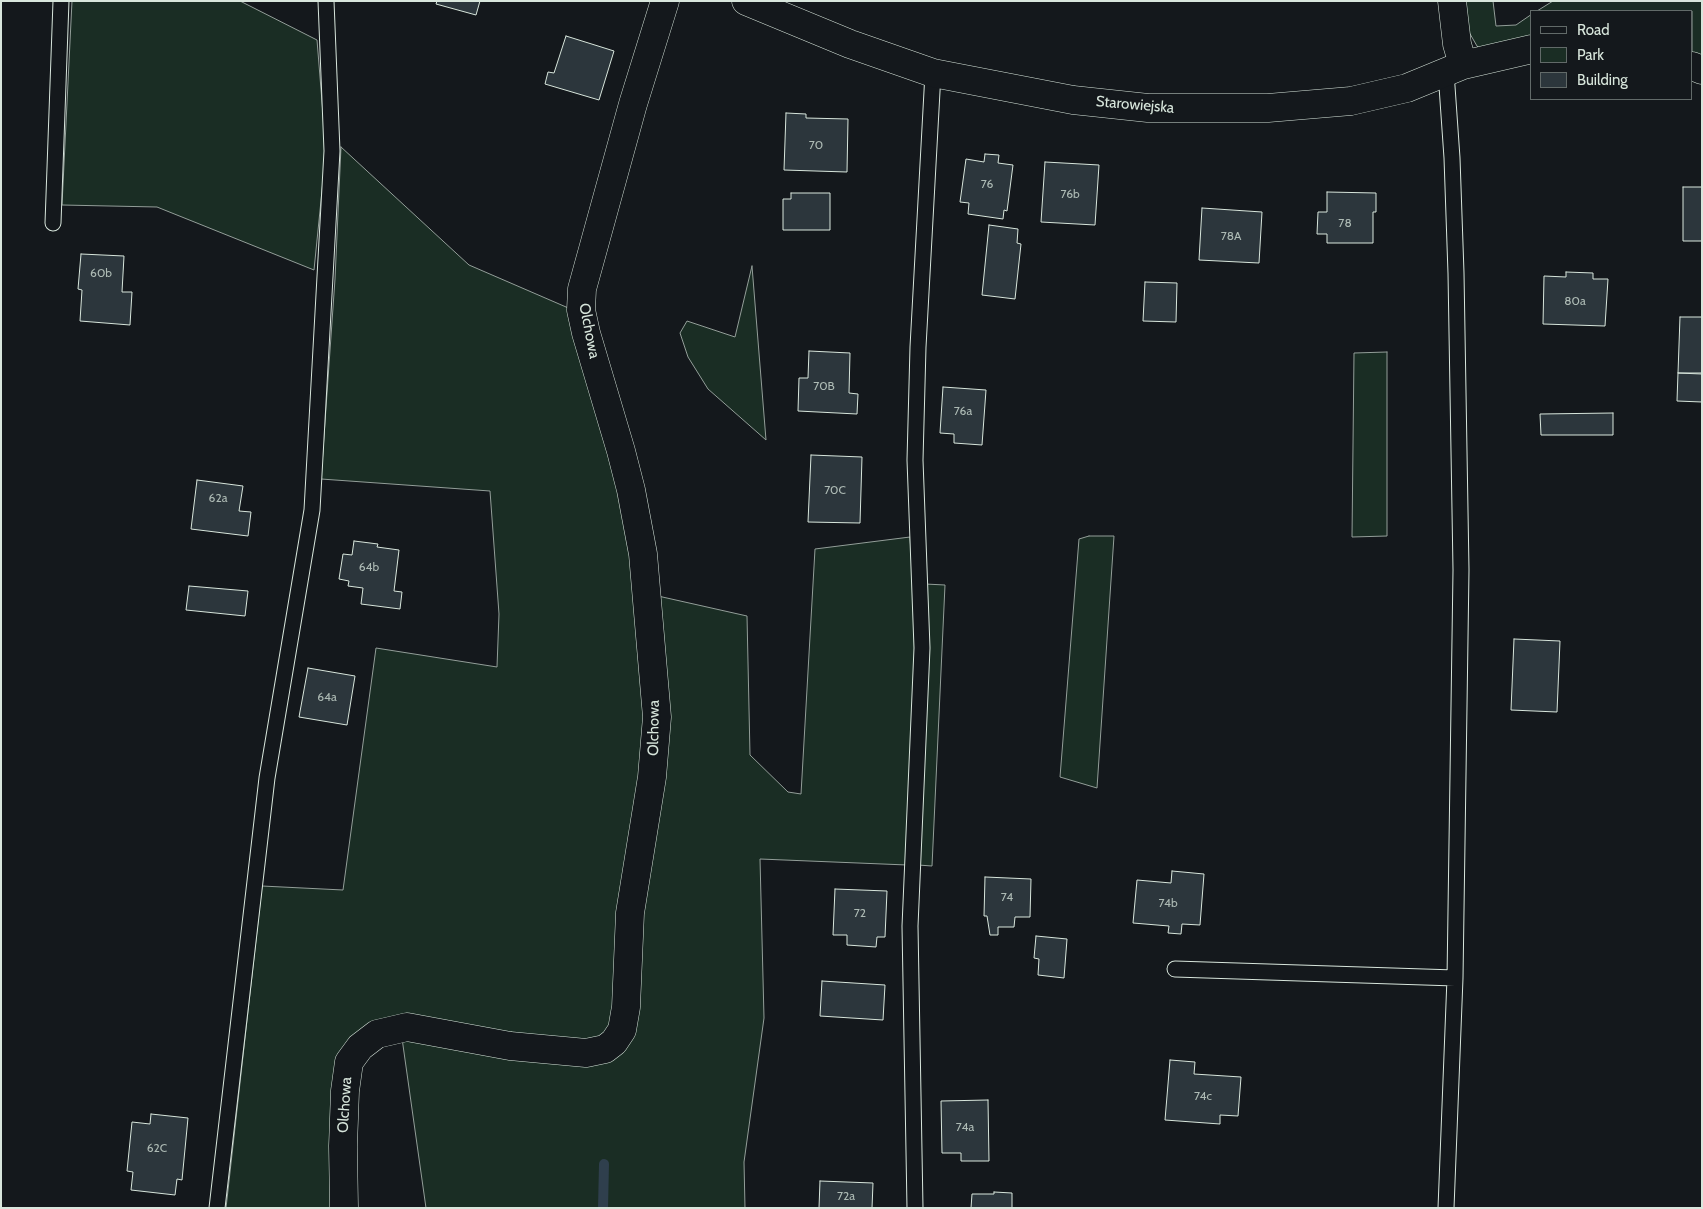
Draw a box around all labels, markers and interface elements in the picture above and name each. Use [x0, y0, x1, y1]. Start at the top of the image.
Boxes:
legend [1530, 10, 1693, 100]
text: Road [1577, 21, 1610, 39]
text: Park [1577, 46, 1604, 64]
text: Building [1577, 71, 1628, 89]
street label: Starowiejska [1095, 93, 1175, 117]
house number: 70 [809, 138, 823, 152]
house number: 76 [981, 177, 993, 191]
house number: 76b [1060, 187, 1080, 201]
house number: 78 [1338, 216, 1352, 230]
house number: 78A [1221, 229, 1241, 243]
house number: 60b [90, 266, 112, 280]
house number: 80a [1564, 294, 1586, 308]
street label: Olchowa [575, 302, 603, 360]
house number: 70B [813, 379, 835, 393]
house number: 76a [954, 404, 972, 418]
house number: 70C [824, 483, 846, 497]
house number: 62a [209, 491, 227, 505]
house number: 64b [359, 560, 379, 574]
house number: 64a [317, 690, 337, 704]
street label: Olchowa [645, 700, 663, 756]
house number: 74 [1001, 890, 1013, 904]
house number: 74b [1158, 896, 1178, 910]
house number: 72 [854, 906, 866, 920]
street label: Olchowa [334, 1076, 356, 1134]
house number: 74c [1194, 1089, 1212, 1103]
house number: 74a [956, 1120, 974, 1134]
house number: 62C [147, 1141, 167, 1155]
house number: 72a [837, 1189, 855, 1203]

